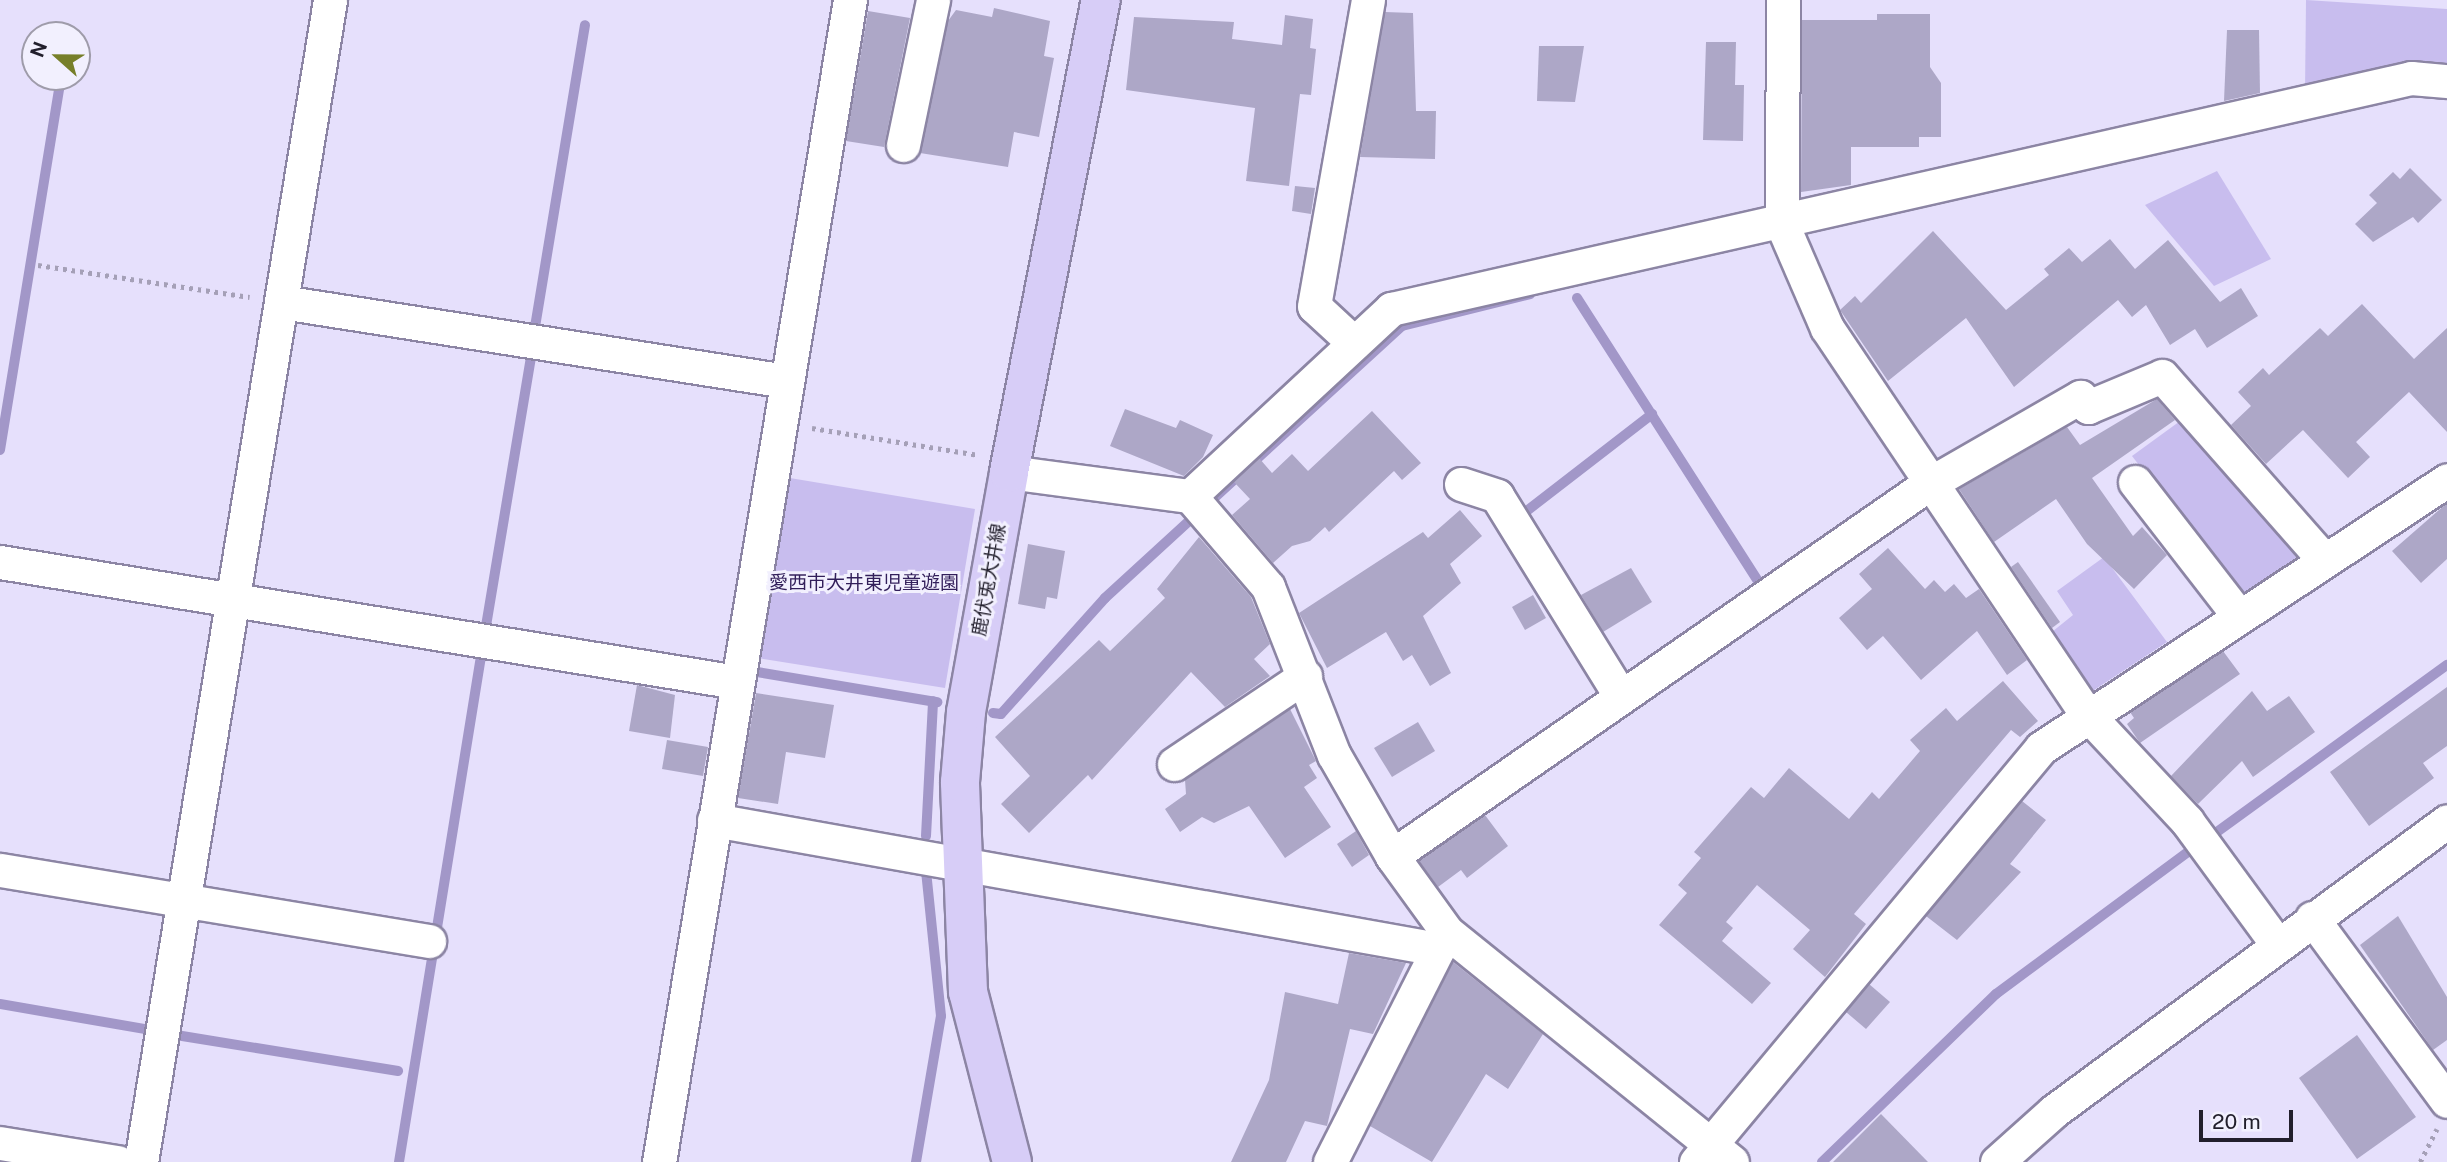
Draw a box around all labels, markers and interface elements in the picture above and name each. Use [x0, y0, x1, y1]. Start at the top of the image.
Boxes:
north arrow [21, 21, 91, 91]
text: N [25, 38, 51, 60]
street label: 鹿伏兎大井線 [968, 522, 1010, 638]
park label: 愛西市大井東児童遊園 [769, 572, 959, 594]
scale bar [2202, 1096, 2296, 1140]
text: 20 m [2212, 1109, 2261, 1134]

